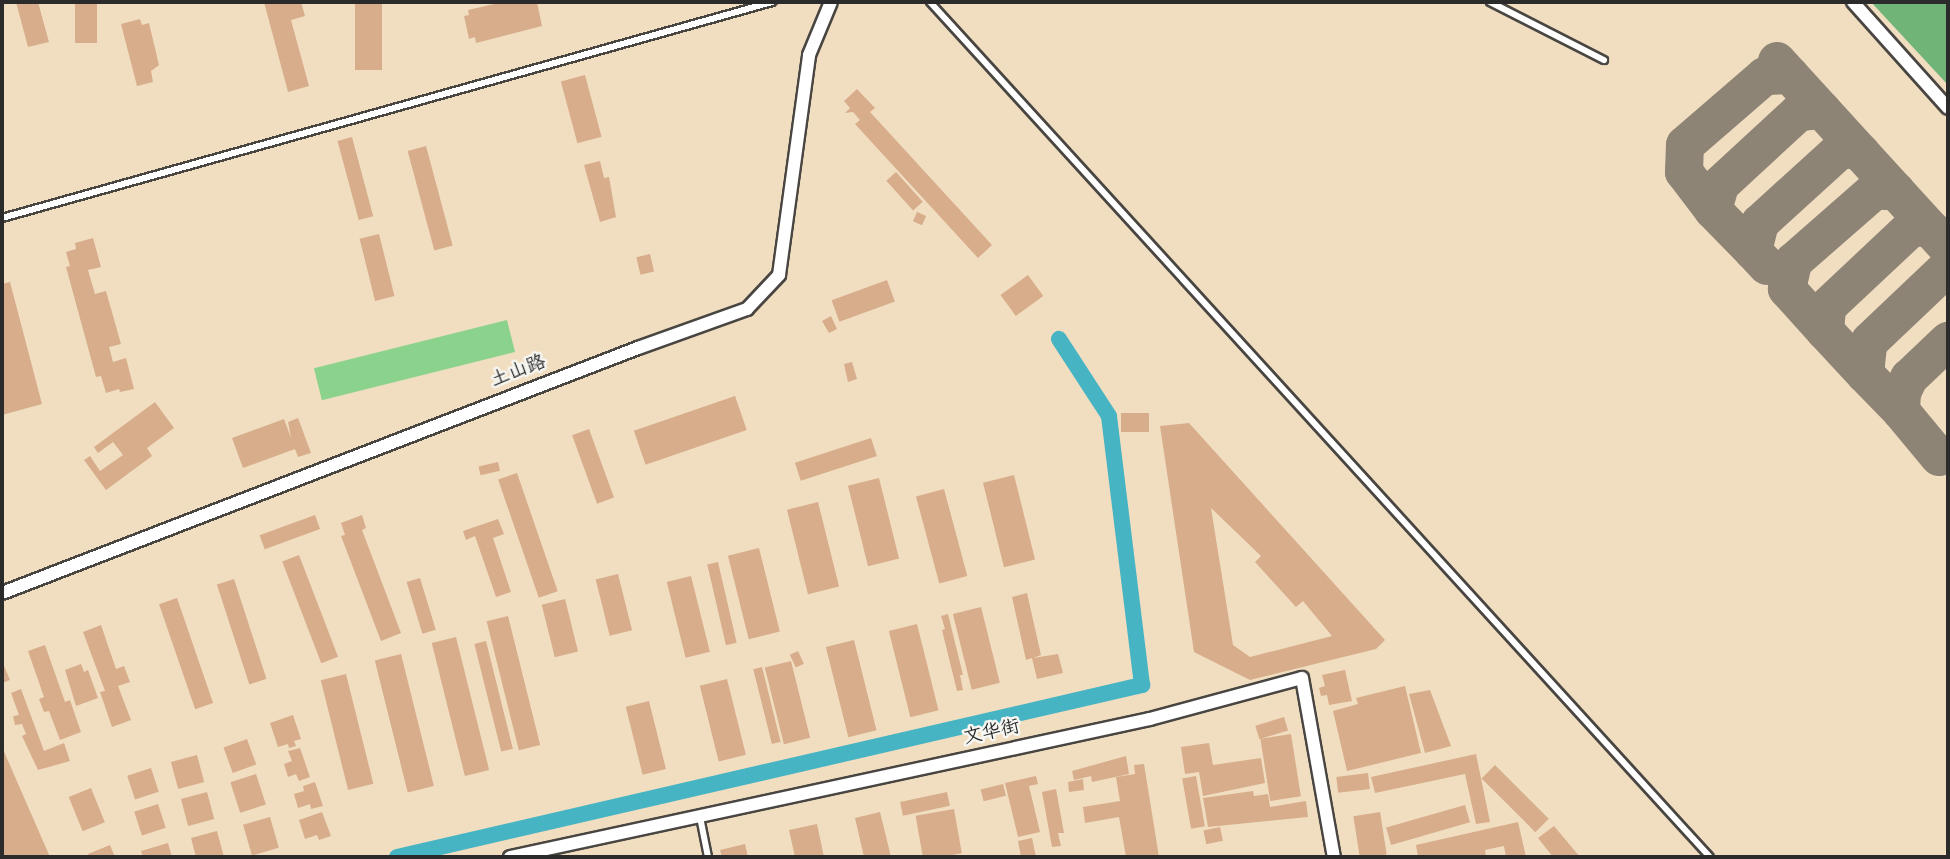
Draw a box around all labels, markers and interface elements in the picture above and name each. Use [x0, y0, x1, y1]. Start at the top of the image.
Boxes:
street label: 土山路 [488, 352, 550, 394]
street label: 文华街 [962, 717, 1022, 751]

